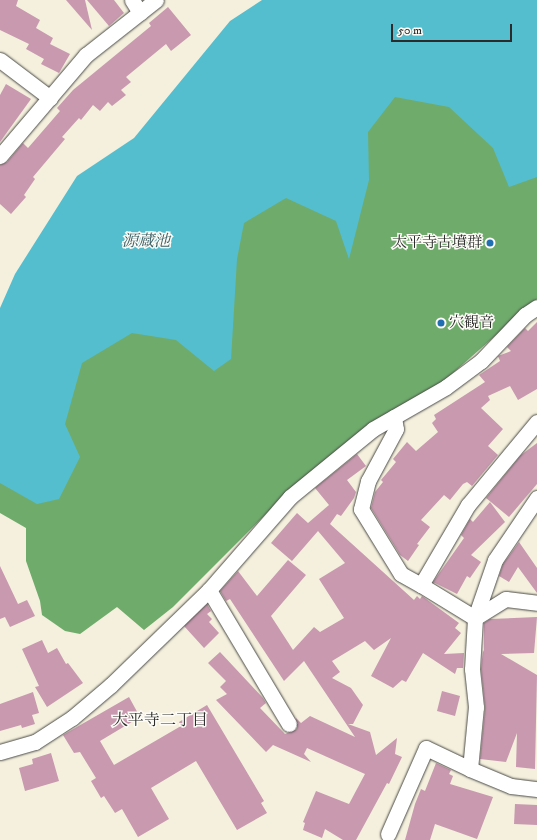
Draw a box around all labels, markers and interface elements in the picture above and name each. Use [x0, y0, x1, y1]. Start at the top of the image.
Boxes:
scale bar [393, 16, 514, 42]
text: 50 m [398, 23, 422, 38]
water label: 源蔵池 [122, 231, 170, 251]
place label: 太平寺古墳群 [392, 234, 482, 252]
marker: 太平寺古墳群 [485, 238, 495, 248]
place label: 穴観音 [449, 314, 494, 332]
marker: 穴観音 [436, 318, 446, 328]
district label: 大平寺二丁目 [112, 710, 208, 730]

